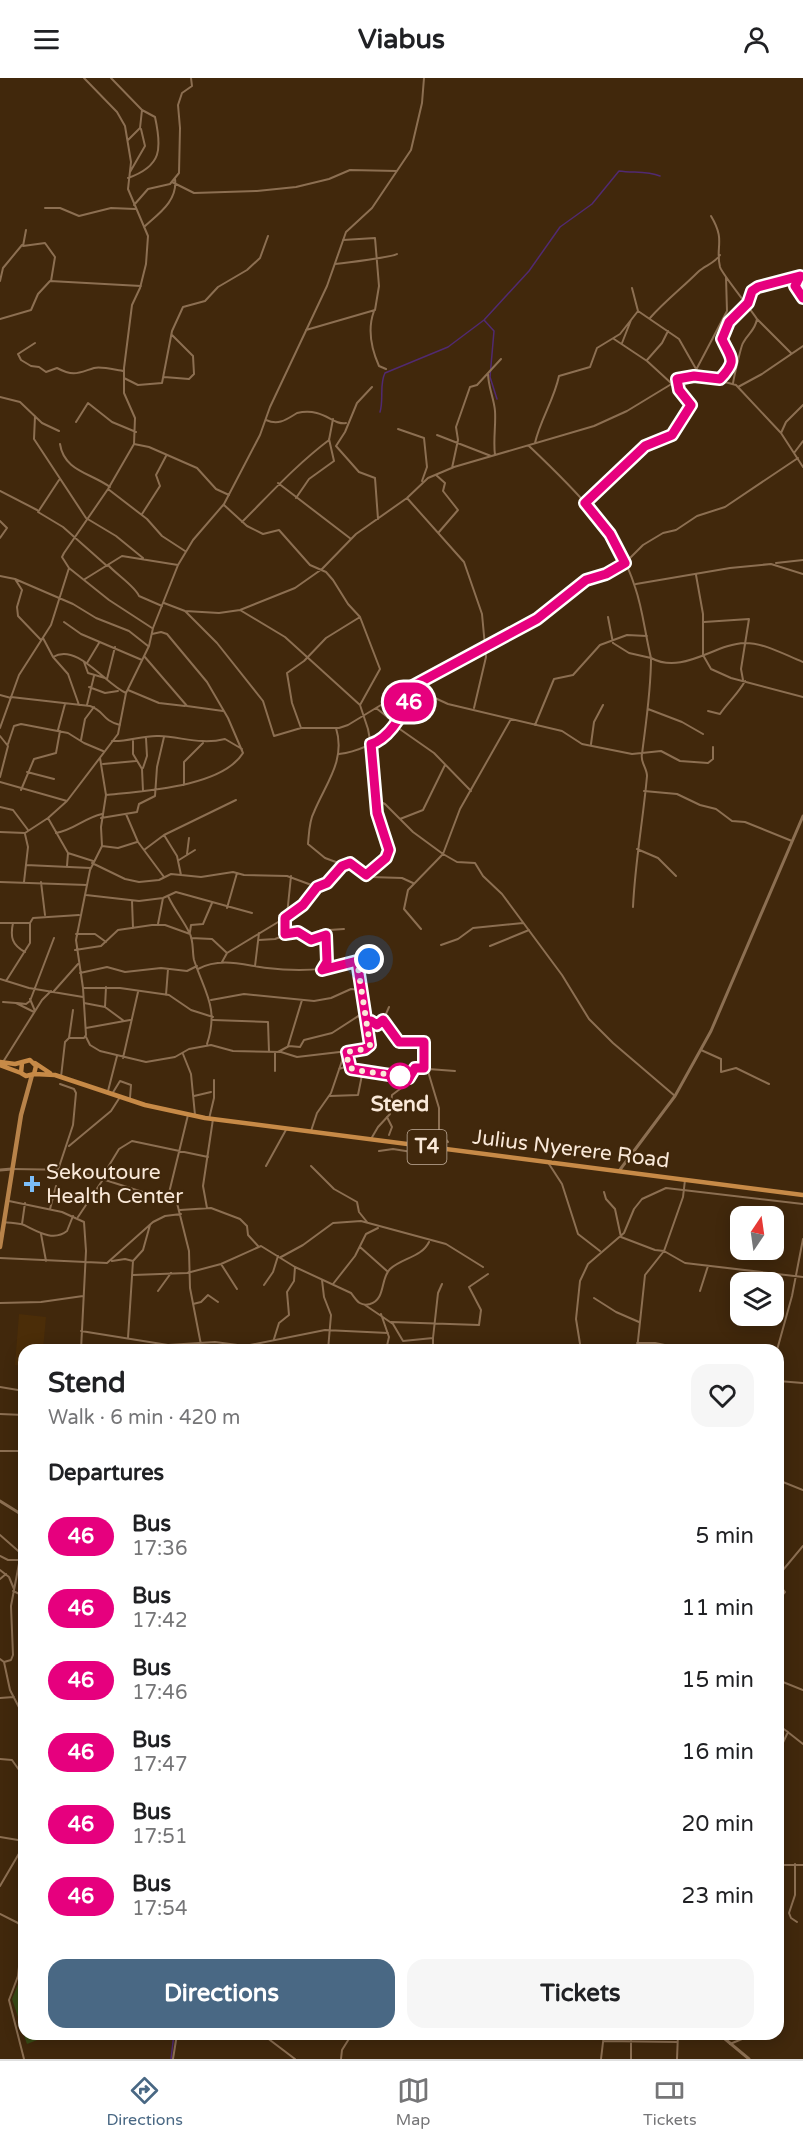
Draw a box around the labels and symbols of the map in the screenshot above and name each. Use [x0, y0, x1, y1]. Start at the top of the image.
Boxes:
line badge: 46 [382, 682, 436, 722]
your location [354, 944, 384, 974]
marker: Stend [387, 1063, 413, 1089]
place label: Stend [371, 1092, 429, 1117]
street label: Julius Nyerere Road [471, 1124, 671, 1174]
road number: T4 [408, 1130, 446, 1164]
place label: Sekoutoure Health Center [46, 1160, 183, 1209]
marker: Sekoutoure Health Center [23, 1175, 41, 1193]
north arrow [730, 1206, 784, 1260]

